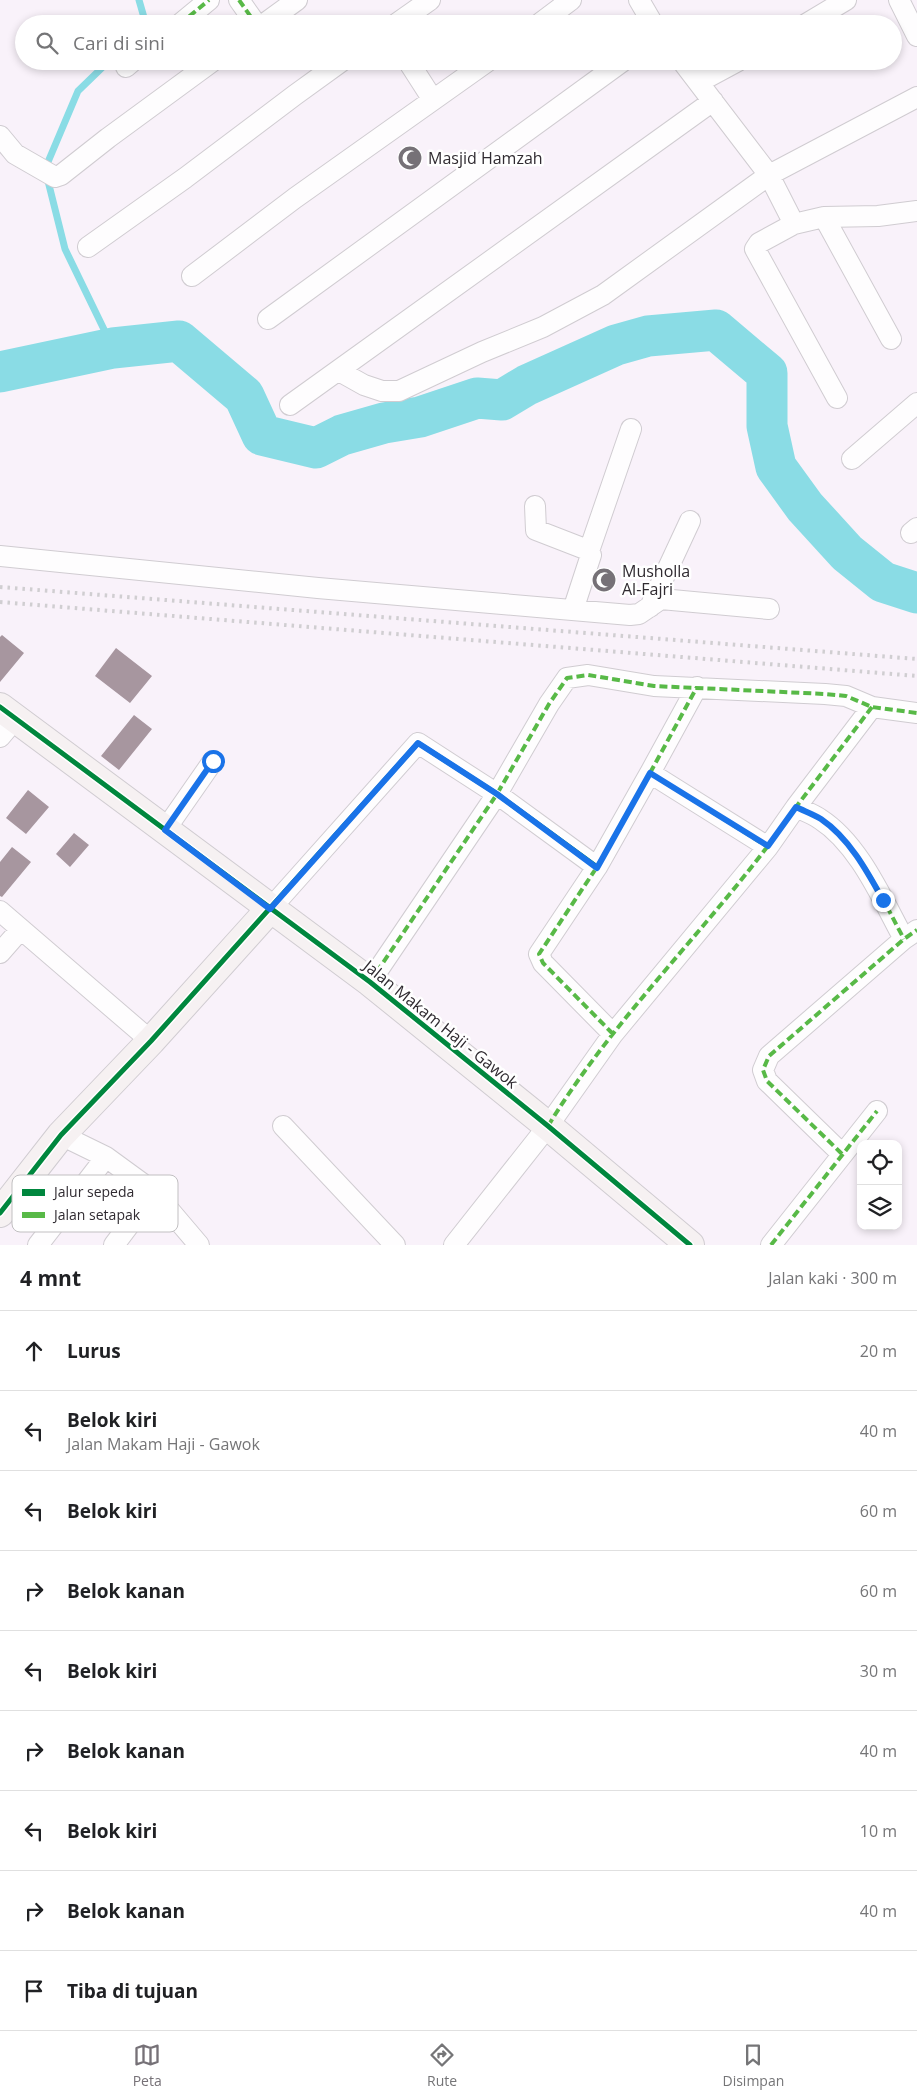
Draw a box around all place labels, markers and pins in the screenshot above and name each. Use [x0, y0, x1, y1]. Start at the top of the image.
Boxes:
mosque icon: Masjid Hamzah [397, 145, 423, 171]
place label: Masjid Hamzah [428, 147, 543, 169]
place label: Musholla Al-Fajri [622, 560, 690, 600]
mosque icon: Musholla Al-Fajri [591, 567, 617, 593]

